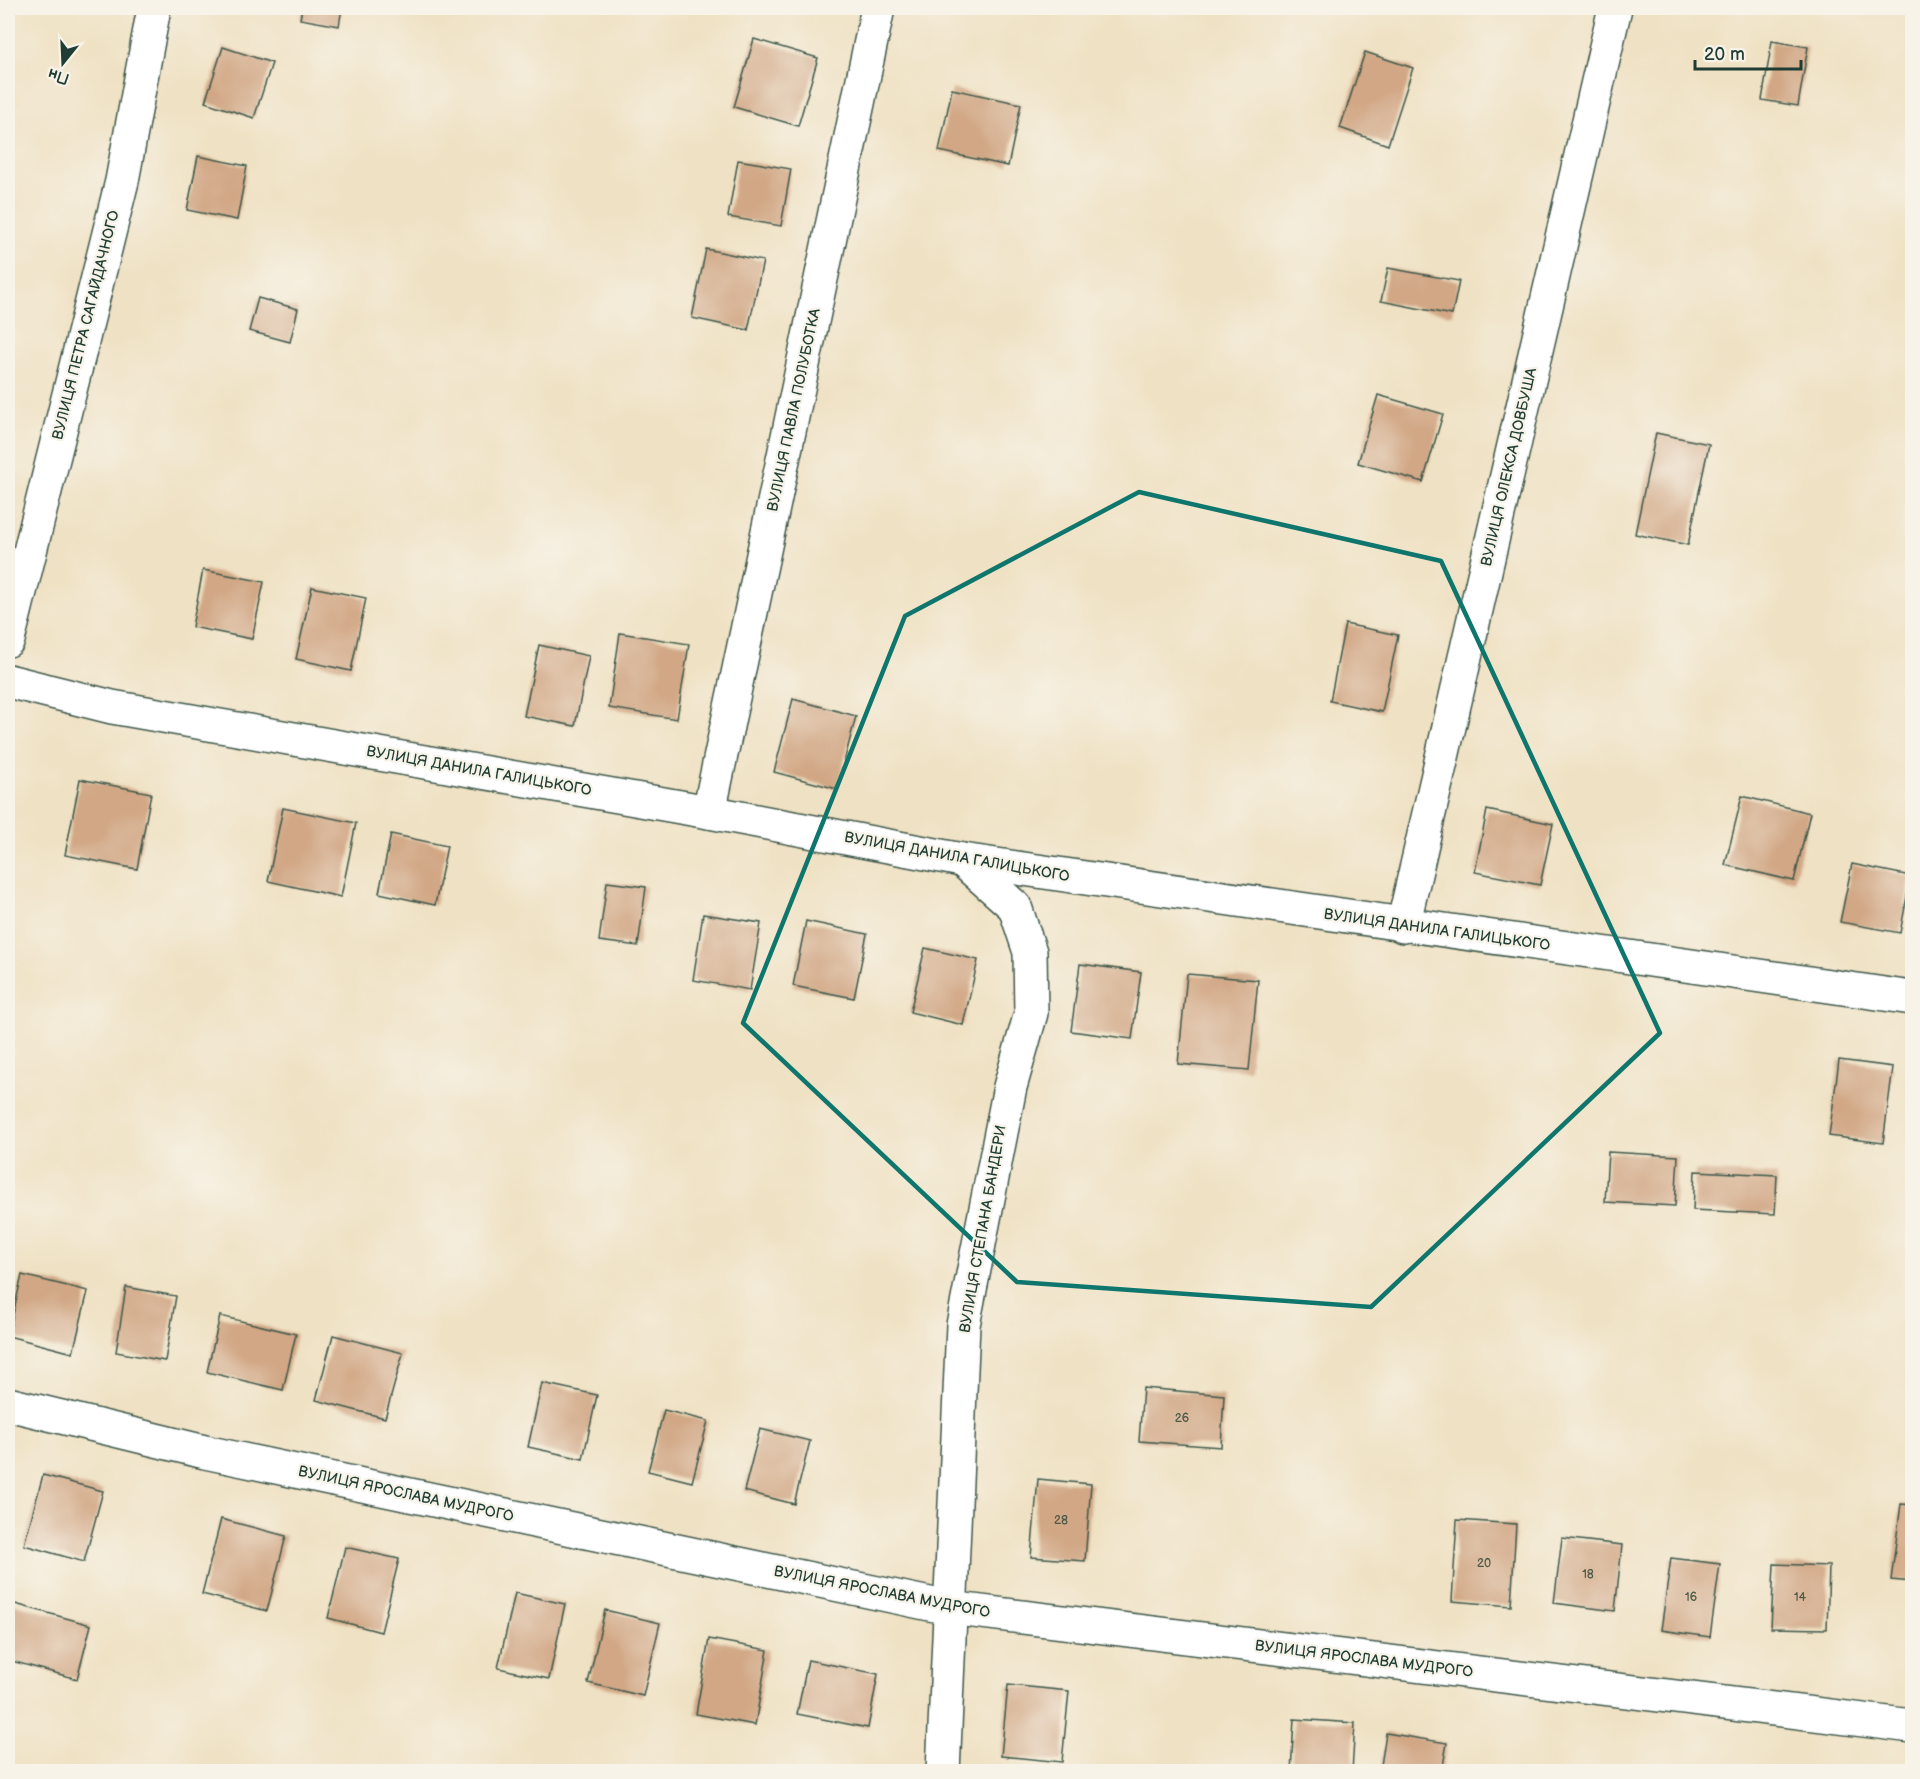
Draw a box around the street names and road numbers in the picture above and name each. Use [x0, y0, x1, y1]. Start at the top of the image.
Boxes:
street label: ВУЛИЦЯ ПЕТРА САГАЙДАЧНОГО [48, 208, 124, 442]
street label: ВУЛИЦЯ ПАВЛА ПОЛУБОТКА [763, 306, 825, 513]
street label: ВУЛИЦЯ ОЛЕКСА ДОВБУША [1477, 365, 1541, 568]
street label: ВУЛИЦЯ ДАНИЛА ГАЛИЦЬКОГО [365, 742, 593, 800]
street label: ВУЛИЦЯ ДАНИЛА ГАЛИЦЬКОГО [843, 828, 1071, 886]
street label: ВУЛИЦЯ ДАНИЛА ГАЛИЦЬКОГО [1323, 905, 1552, 955]
street label: ВУЛИЦЯ СТЕПАНА БАНДЕРИ [955, 1124, 1011, 1334]
street label: ВУЛИЦЯ ЯРОСЛАВА МУДРОГО [297, 1462, 516, 1526]
street label: ВУЛИЦЯ ЯРОСЛАВА МУДРОГО [772, 1562, 992, 1622]
street label: ВУЛИЦЯ ЯРОСЛАВА МУДРОГО [1254, 1636, 1474, 1682]

